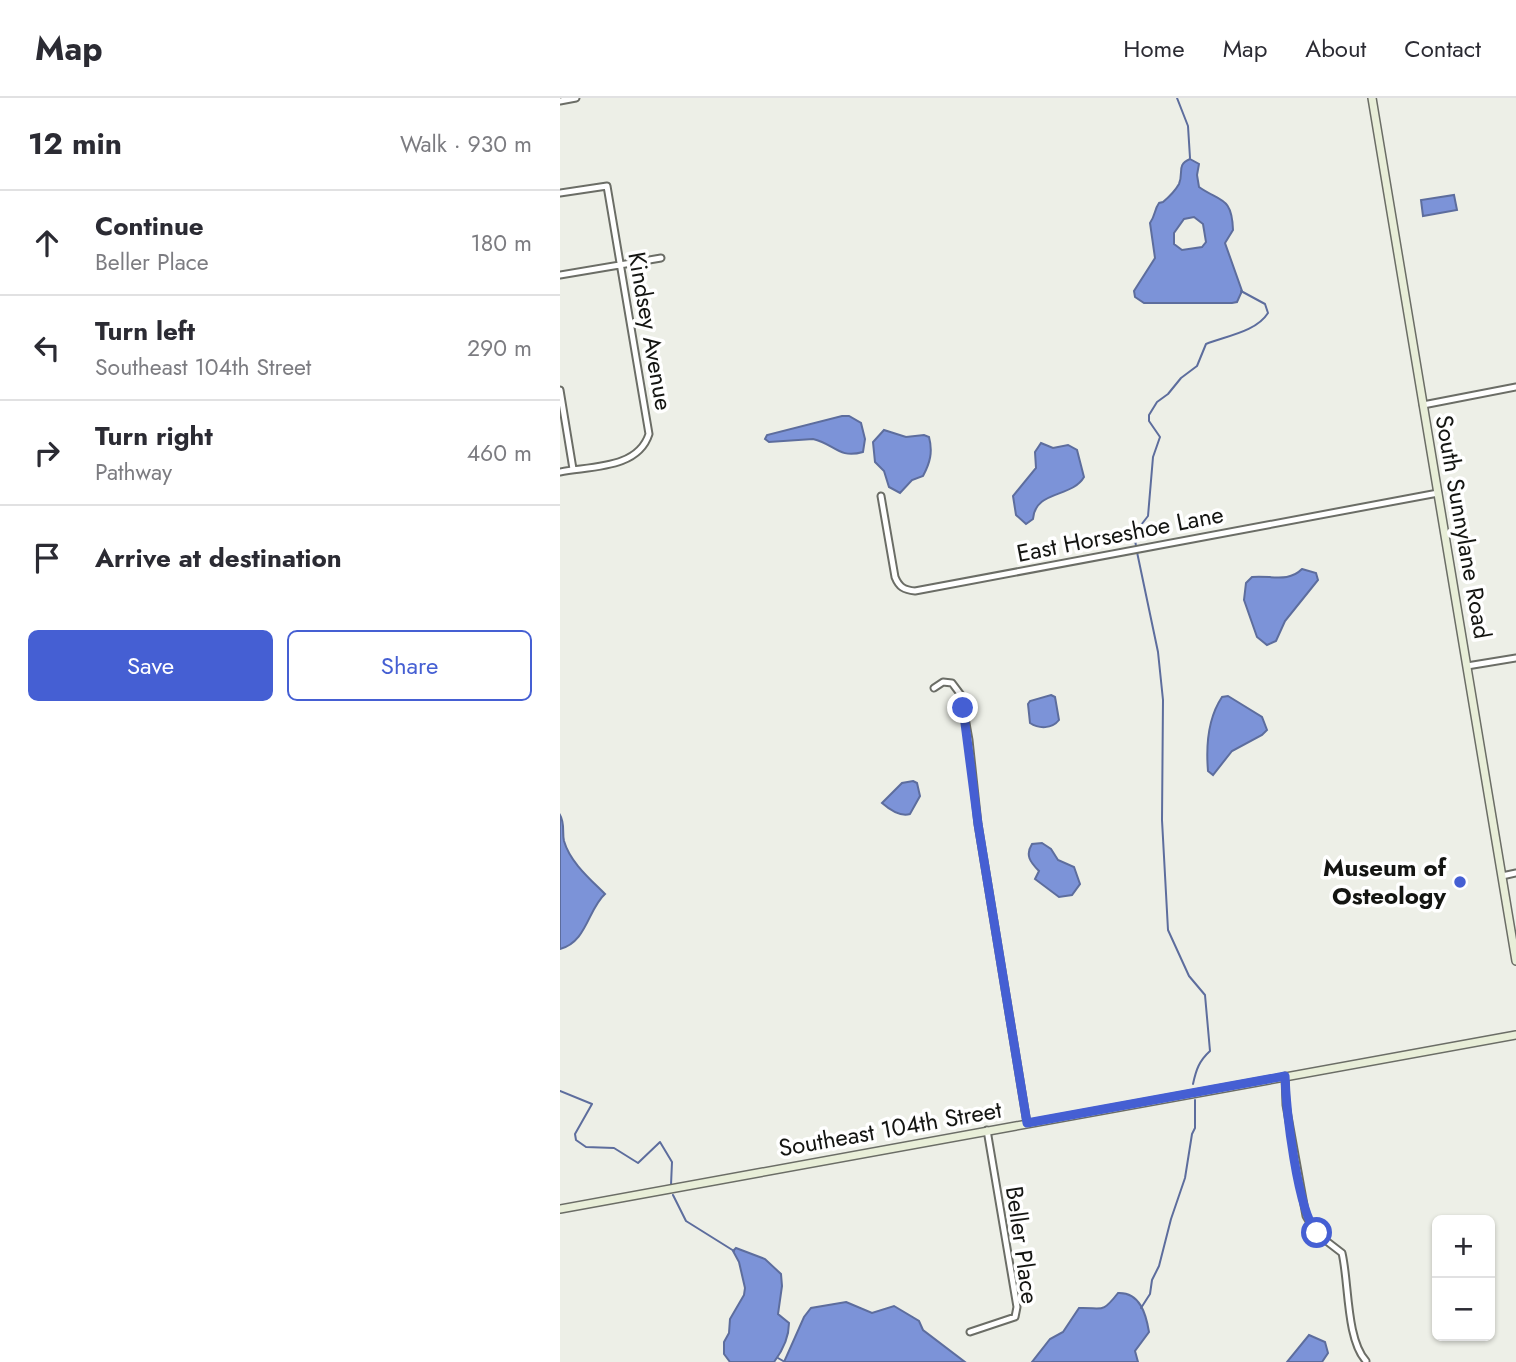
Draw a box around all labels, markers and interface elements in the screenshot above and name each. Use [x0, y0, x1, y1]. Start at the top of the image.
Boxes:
text: Map [35, 25, 103, 72]
text: Home [1123, 31, 1185, 66]
text: Map [1223, 31, 1267, 66]
text: About [1305, 31, 1366, 66]
text: Contact [1404, 31, 1481, 66]
text: 12 min [28, 122, 122, 165]
text: Walk · 930 m [400, 127, 532, 161]
text: Continue [95, 207, 204, 245]
icon: ahead [28, 224, 66, 262]
text: 180 m [470, 226, 532, 260]
text: Beller Place [95, 245, 209, 279]
street label: Kindsey Avenue [619, 249, 682, 413]
text: Turn left [95, 312, 195, 350]
icon: left [28, 329, 66, 367]
text: 290 m [467, 331, 532, 365]
text: Southeast 104th Street [95, 350, 311, 384]
street label: South Sunnylane Road [1427, 412, 1500, 642]
text: Turn right [95, 417, 213, 455]
icon: right [28, 434, 66, 472]
text: 460 m [467, 436, 532, 470]
text: Pathway [95, 455, 172, 489]
street label: East Horseshoe Lane [1013, 496, 1226, 571]
icon: arrive [28, 539, 66, 577]
text: Arrive at destination [95, 539, 342, 577]
button: Save [28, 630, 273, 701]
button: Share [287, 630, 532, 701]
route end [947, 692, 978, 723]
place label: Museum of Osteology [1323, 850, 1448, 913]
marker: Museum of Osteology [1452, 874, 1468, 890]
street label: Southeast 104th Street [776, 1092, 1004, 1165]
street label: Beller Place [997, 1184, 1048, 1306]
map controls [1432, 1215, 1495, 1341]
button: + [1432, 1215, 1495, 1278]
route start [1301, 1217, 1332, 1248]
button: − [1432, 1278, 1495, 1341]

